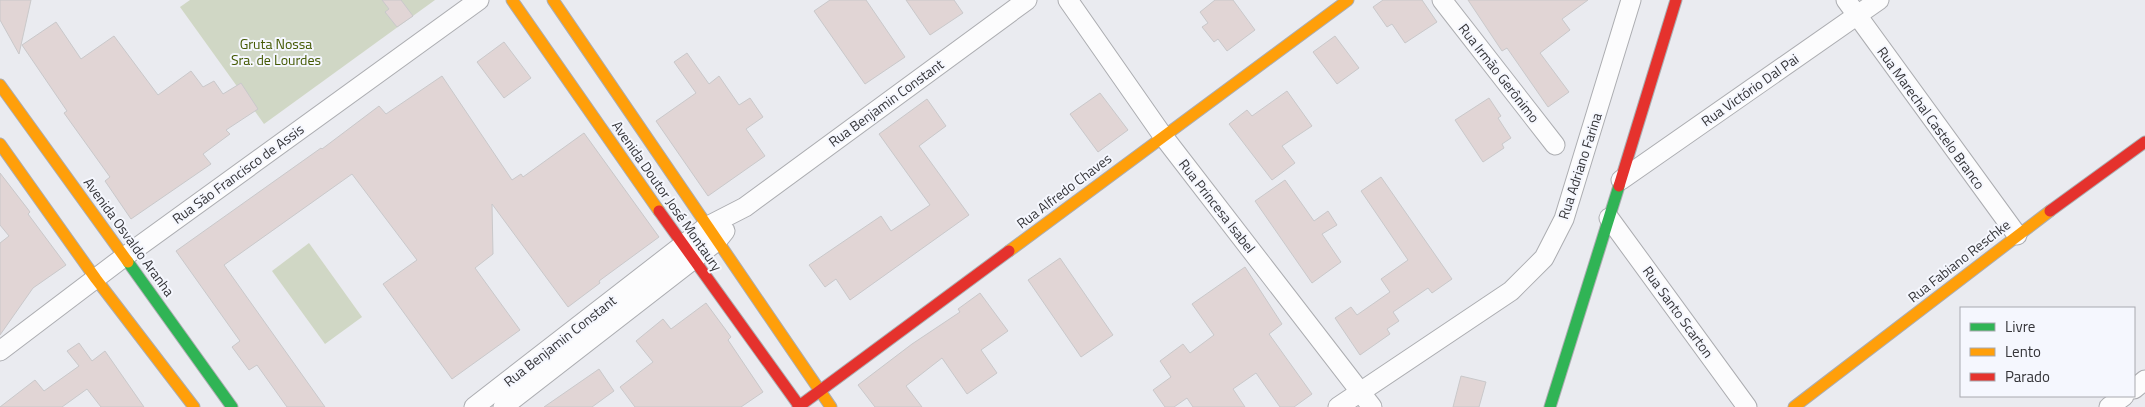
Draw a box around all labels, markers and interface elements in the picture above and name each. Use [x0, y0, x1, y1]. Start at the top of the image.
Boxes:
street label: Rua Irmão Gerônimo [1454, 19, 1545, 127]
park label: Gruta Nossa Sra. de Lourdes [231, 33, 321, 70]
street label: Rua Marechal Castelo Branco [1872, 42, 1990, 193]
street label: Rua Victório Dal Pai [1697, 48, 1803, 131]
street label: Rua Benjamin Constant [824, 53, 948, 152]
street label: Rua Adriano Farina [1552, 110, 1607, 222]
street label: Avenida Doutor José Montaury [607, 116, 728, 275]
street label: Rua São Francisco de Assis [167, 119, 308, 229]
street label: Rua Alfredo Chaves [1012, 148, 1116, 233]
street label: Rua Princesa Isabel [1174, 154, 1261, 257]
street label: Avenida Osvaldo Aranha [79, 173, 180, 301]
street label: Rua Fabiano Reschke [1903, 214, 2014, 307]
street label: Rua Santo Scarton [1638, 261, 1719, 362]
street label: Rua Benjamin Constant [499, 290, 621, 391]
legend [1960, 307, 2135, 397]
text: Livre [2005, 315, 2035, 338]
text: Lento [2005, 340, 2041, 363]
text: Parado [2005, 365, 2050, 388]

